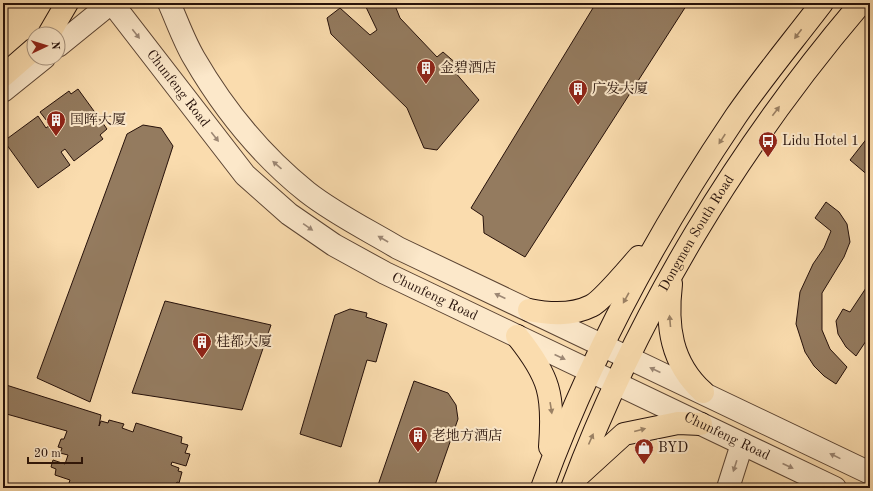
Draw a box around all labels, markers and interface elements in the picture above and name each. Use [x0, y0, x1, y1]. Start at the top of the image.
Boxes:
north arrow [26, 26, 66, 66]
one-way arrow [132, 28, 141, 39]
one-way arrow [794, 29, 803, 40]
text: N [49, 41, 60, 51]
street label: Chunfeng Road [144, 47, 212, 130]
building icon: 金碧酒店 [415, 57, 437, 85]
place label: 金碧酒店 [440, 60, 496, 75]
building icon: 广发大厦 [567, 78, 589, 106]
place label: 广发大厦 [592, 81, 648, 96]
one-way arrow [772, 106, 780, 117]
building icon: 国晖大厦 [45, 109, 67, 137]
place label: 国晖大厦 [70, 112, 126, 127]
bus stop icon: Lidu Hotel 1 [757, 130, 779, 158]
one-way arrow [211, 131, 220, 142]
one-way arrow [718, 133, 725, 145]
place label: Lidu Hotel 1 [782, 134, 859, 148]
one-way arrow [272, 161, 281, 170]
street label: Dongmen South Road [657, 173, 737, 294]
one-way arrow [303, 223, 313, 231]
one-way arrow [377, 236, 389, 243]
street label: Chunfeng Road [389, 270, 480, 323]
one-way arrow [494, 293, 505, 299]
one-way arrow [623, 293, 629, 304]
one-way arrow [666, 315, 673, 328]
building icon: 桂都大厦 [191, 331, 213, 359]
place label: 桂都大厦 [216, 334, 272, 349]
one-way arrow [554, 354, 566, 360]
one-way arrow [649, 367, 661, 373]
one-way arrow [548, 401, 554, 414]
street label: Chunfeng Road [682, 410, 772, 463]
building icon: 老地方酒店 [407, 425, 429, 453]
one-way arrow [634, 427, 646, 433]
place label: 老地方酒店 [432, 428, 502, 443]
one-way arrow [589, 432, 595, 444]
shop icon: BYD [633, 437, 655, 465]
scale bar [28, 439, 82, 465]
place label: BYD [658, 441, 688, 455]
text: 20 m [34, 448, 61, 460]
one-way arrow [829, 453, 841, 459]
one-way arrow [732, 460, 738, 472]
one-way arrow [783, 463, 794, 469]

